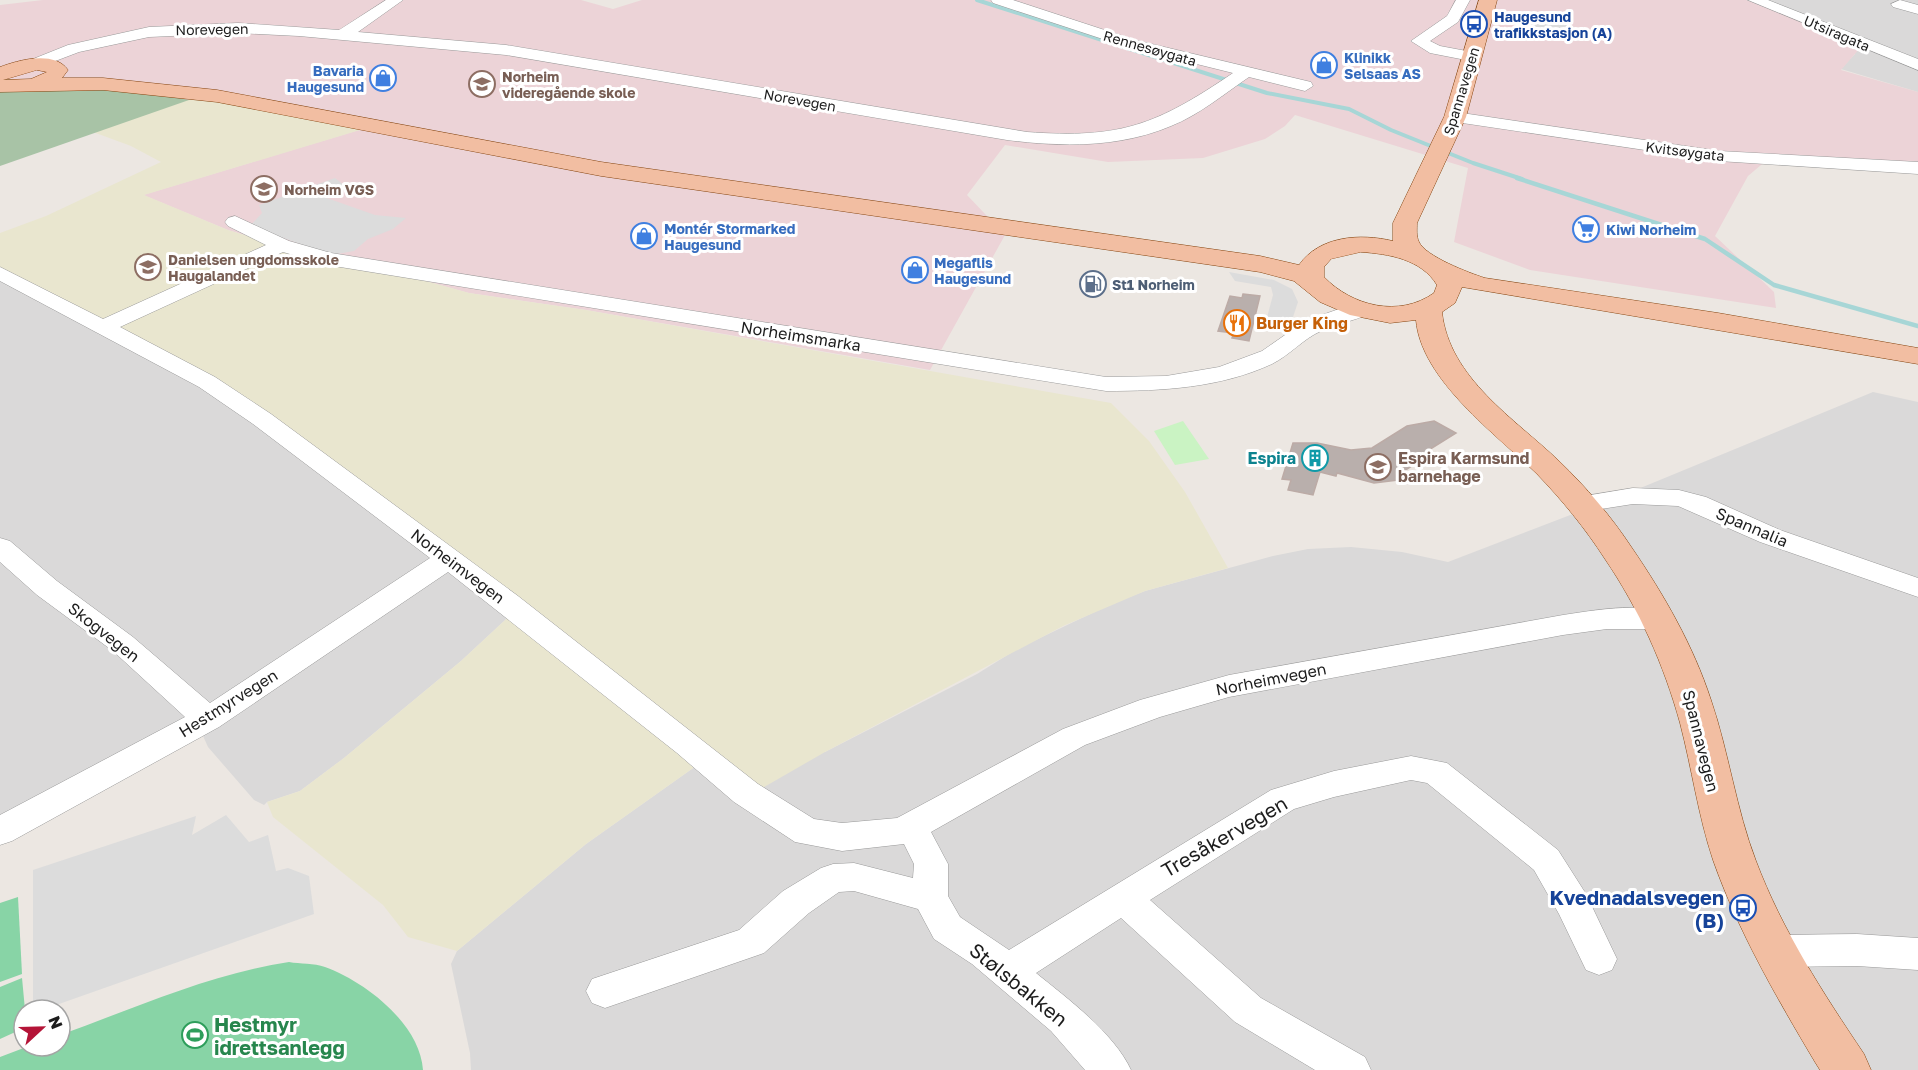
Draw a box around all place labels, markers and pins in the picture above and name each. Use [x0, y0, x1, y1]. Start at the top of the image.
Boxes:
place label: Haugesund trafikkstasjon (A) [1494, 8, 1612, 41]
bus stop icon: Haugesund trafikkstasjon (A) [1459, 9, 1489, 39]
place label: Klinikk Selsaas AS [1344, 49, 1421, 82]
shop icon: Klinikk Selsaas AS [1309, 50, 1339, 80]
place label: Bavaria Haugesund [287, 62, 364, 95]
shop icon: Bavaria Haugesund [368, 63, 398, 93]
place label: Norheim videregående skole [502, 68, 635, 101]
school or university icon: Norheim videregående skole [467, 69, 497, 99]
school or university icon: Norheim VGS [249, 174, 279, 204]
place label: Norheim VGS [284, 181, 374, 198]
supermarket icon: Kiwi Norheim [1571, 214, 1601, 244]
place label: Montér Stormarked Haugesund [664, 220, 795, 253]
shop icon: Montér Stormarked Haugesund [629, 221, 659, 251]
place label: Kiwi Norheim [1606, 221, 1696, 238]
place label: Danielsen ungdomsskole Haugalandet [168, 251, 339, 284]
school or university icon: Danielsen ungdomsskole Haugalandet [133, 252, 163, 282]
place label: Megaflis Haugesund [934, 254, 1011, 287]
shop icon: Megaflis Haugesund [900, 255, 930, 285]
fuel station icon: St1 Norheim [1078, 269, 1108, 299]
place label: St1 Norheim [1112, 276, 1195, 293]
restaurant icon: Burger King [1222, 308, 1252, 338]
place label: Burger King [1256, 313, 1348, 333]
building icon: Espira [1300, 443, 1330, 473]
place label: Espira [1248, 448, 1296, 468]
place label: Espira Karmsund barnehage [1398, 448, 1530, 486]
school or university icon: Espira Karmsund barnehage [1363, 452, 1393, 482]
place label: Kvednadalsvegen (B) [1550, 885, 1724, 932]
bus stop icon: Kvednadalsvegen (B) [1728, 893, 1758, 923]
place label: Hestmyr idrettsanlegg [214, 1012, 345, 1059]
sports icon: Hestmyr idrettsanlegg [180, 1020, 210, 1050]

